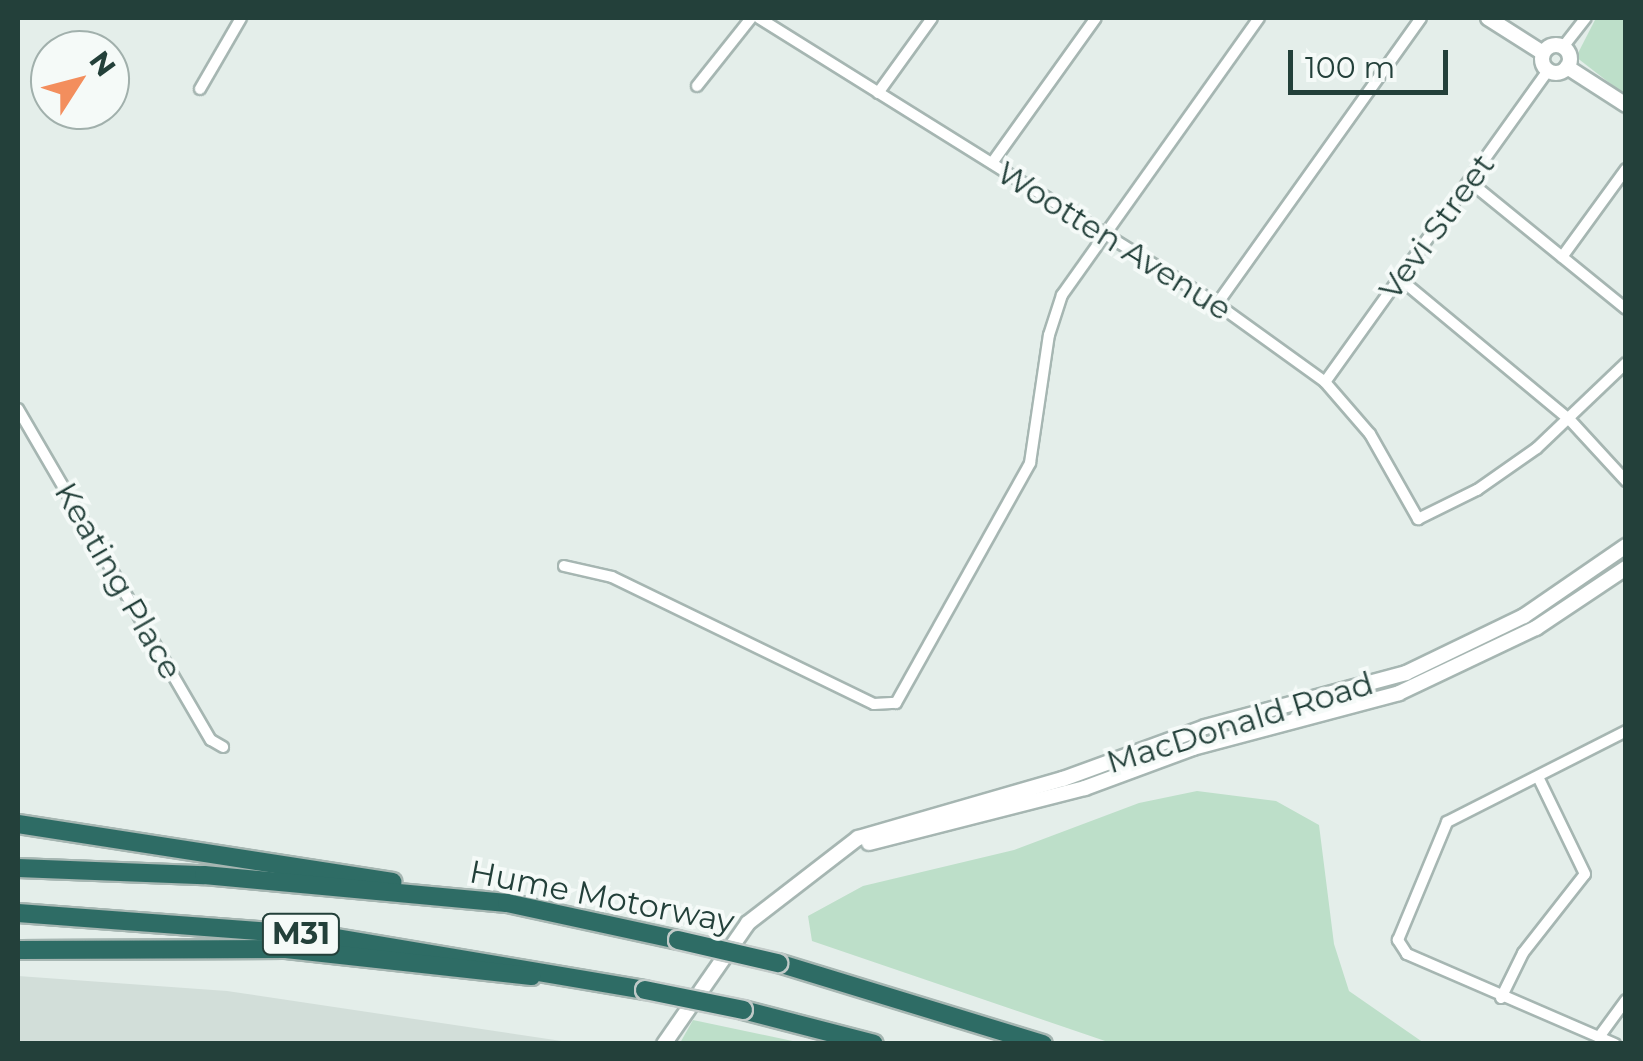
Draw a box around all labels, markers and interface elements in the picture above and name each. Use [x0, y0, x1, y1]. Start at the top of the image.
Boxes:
north arrow [30, 30, 130, 130]
scale bar [1293, 30, 1453, 92]
text: N [82, 44, 123, 83]
text: 100 m [1305, 49, 1395, 86]
street label: Vevi Street [1371, 147, 1503, 307]
street label: Wootten Avenue [990, 153, 1238, 329]
street label: Keating Place [46, 476, 190, 686]
street label: MacDonald Road [1102, 664, 1378, 782]
street label: Hume Motorway [466, 853, 738, 941]
road number: M31 [261, 909, 341, 959]

